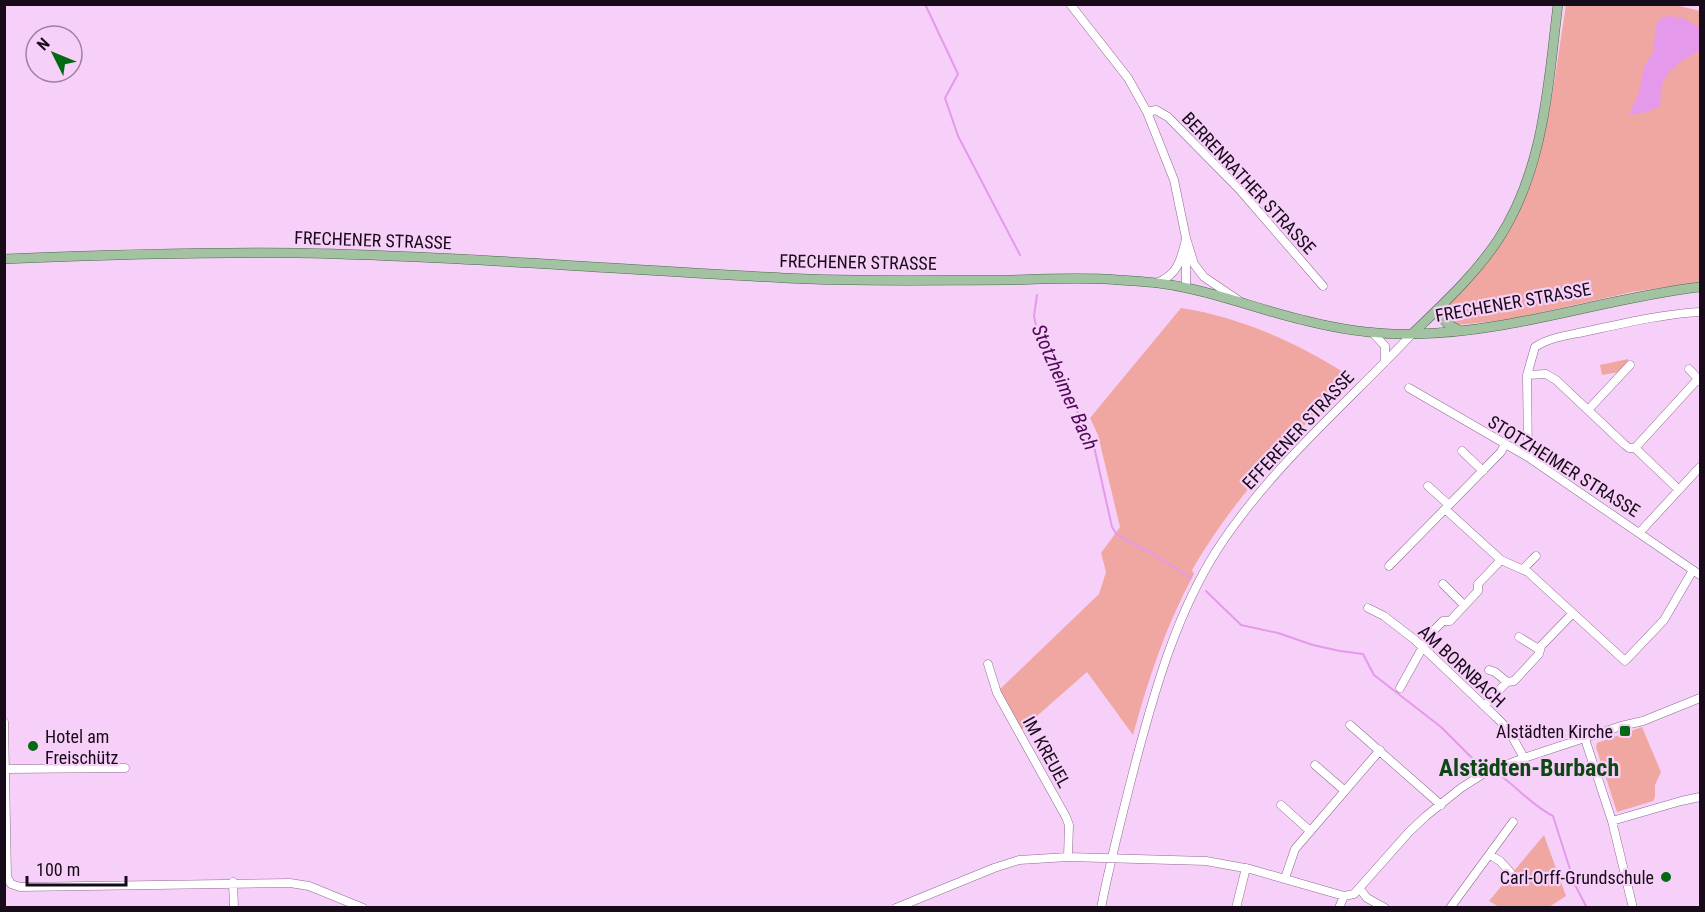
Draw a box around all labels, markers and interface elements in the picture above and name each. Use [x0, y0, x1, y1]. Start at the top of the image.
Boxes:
north arrow [24, 24, 84, 84]
text: N [33, 34, 54, 54]
street label: BERRENRATHER STRASSE [1178, 108, 1320, 258]
street label: FRECHENER STRASSE [294, 227, 452, 253]
street label: FRECHENER STRASSE [779, 250, 937, 274]
street label: FRECHENER STRASSE [1434, 278, 1592, 326]
water label: Stotzheimer Bach [1027, 321, 1103, 453]
street label: EFFERENER STRASSE [1238, 367, 1358, 493]
street label: STOTZHEIMER STRASSE [1484, 411, 1644, 521]
street label: AM BORNBACH [1414, 620, 1510, 712]
street label: IM KREUEL [1019, 713, 1075, 792]
place label: Alstädten Kirche [1496, 721, 1613, 742]
marker: Alstädten Kirche [1618, 724, 1632, 738]
place label: Hotel am Freischütz [45, 726, 119, 768]
marker: Hotel am Freischütz [26, 739, 40, 753]
district label: Alstädten-Burbach [1439, 754, 1619, 782]
scale bar [27, 849, 126, 887]
text: 100 m [36, 859, 80, 880]
place label: Carl-Orff-Grundschule [1500, 867, 1654, 888]
marker: Carl-Orff-Grundschule [1659, 870, 1673, 884]

